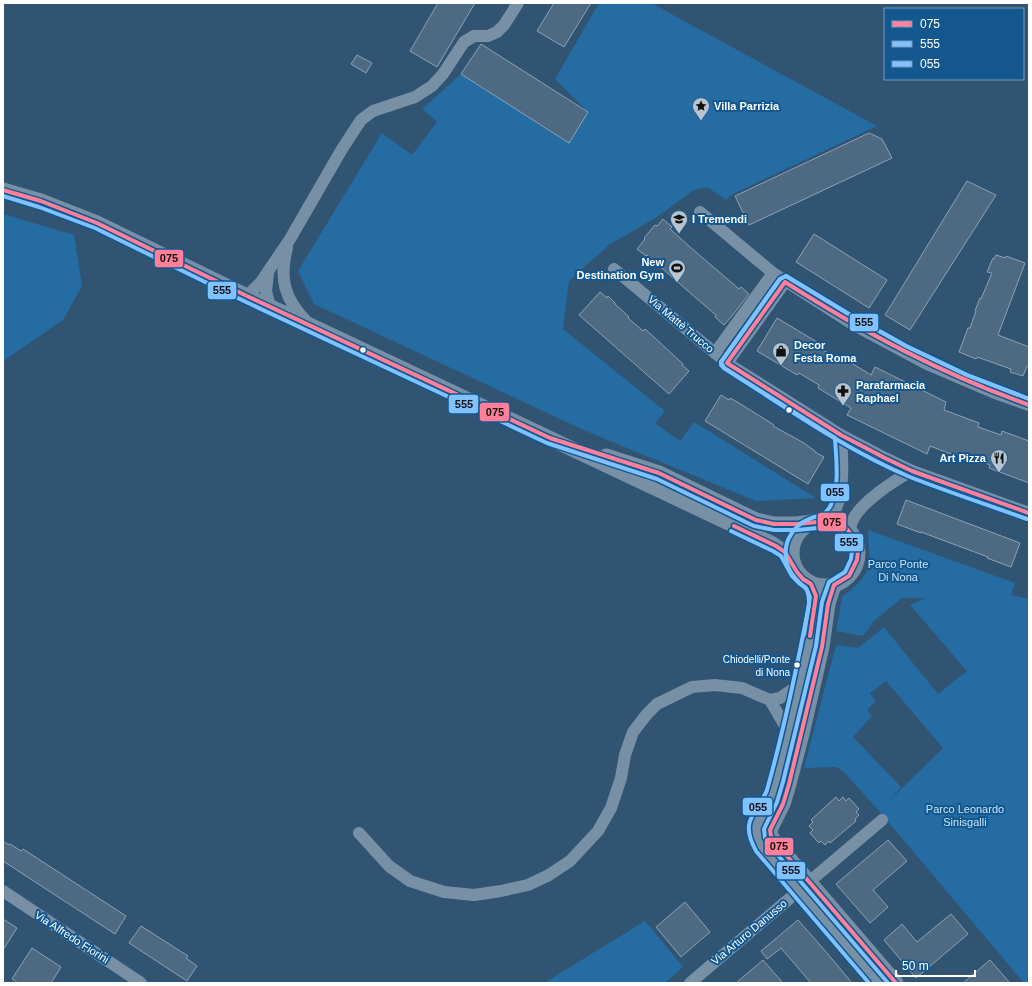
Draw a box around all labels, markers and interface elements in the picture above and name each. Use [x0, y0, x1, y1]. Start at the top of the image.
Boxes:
legend [884, 8, 1024, 80]
text: 075 [920, 17, 940, 31]
text: 555 [920, 37, 940, 51]
text: 055 [920, 57, 940, 71]
place icon: Villa Parrizia [691, 96, 711, 121]
place label: Villa Parrizia [714, 100, 780, 112]
school or university icon: I Tremendi [669, 209, 689, 234]
place label: I Tremendi [692, 213, 747, 225]
line badge: 075 [154, 249, 184, 268]
text: 075 [160, 252, 178, 264]
place label: New Destination Gym [577, 256, 664, 281]
sports icon: New Destination Gym [667, 258, 687, 283]
line badge: 555 [207, 281, 237, 300]
text: 555 [213, 284, 231, 296]
street label: Via Mattè Trucco [646, 293, 716, 355]
line badge: 555 [849, 313, 879, 332]
text: 555 [855, 316, 873, 328]
place label: Decor Festa Roma [794, 339, 857, 364]
shop icon: Decor Festa Roma [771, 341, 791, 366]
unlabelled marker [358, 345, 368, 355]
place label: Parafarmacia Raphael [856, 379, 926, 404]
pharmacy icon: Parafarmacia Raphael [833, 381, 853, 406]
line badge: 555 [448, 394, 479, 414]
text: 555 [455, 398, 473, 410]
line badge: 075 [479, 402, 510, 422]
unlabelled marker [784, 405, 794, 415]
text: 075 [486, 406, 504, 418]
restaurant icon: Art Pizza [989, 448, 1009, 473]
place label: Art Pizza [940, 452, 987, 464]
line badge: 055 [820, 483, 850, 502]
text: 055 [826, 486, 844, 498]
line badge: 075 [817, 512, 847, 532]
text: 075 [823, 516, 841, 528]
line badge: 555 [834, 533, 864, 552]
text: 555 [840, 536, 858, 548]
park label: Parco Ponte Di Nona [868, 558, 928, 583]
place label: Chiodelli/Ponte di Nona [723, 654, 790, 678]
marker: Chiodelli/Ponte di Nona [792, 660, 802, 670]
line badge: 055 [742, 797, 773, 816]
text: 055 [749, 801, 767, 813]
park label: Parco Leonardo Sinisgalli [926, 803, 1004, 828]
line badge: 075 [764, 837, 794, 856]
text: 075 [770, 840, 788, 852]
line badge: 555 [776, 861, 806, 880]
text: 555 [782, 864, 800, 876]
street label: Via Arturo Danusso [709, 897, 789, 967]
street label: Via Alfredo Fiorini [33, 909, 111, 965]
scale bar [896, 952, 975, 978]
text: 50 m [902, 959, 929, 973]

